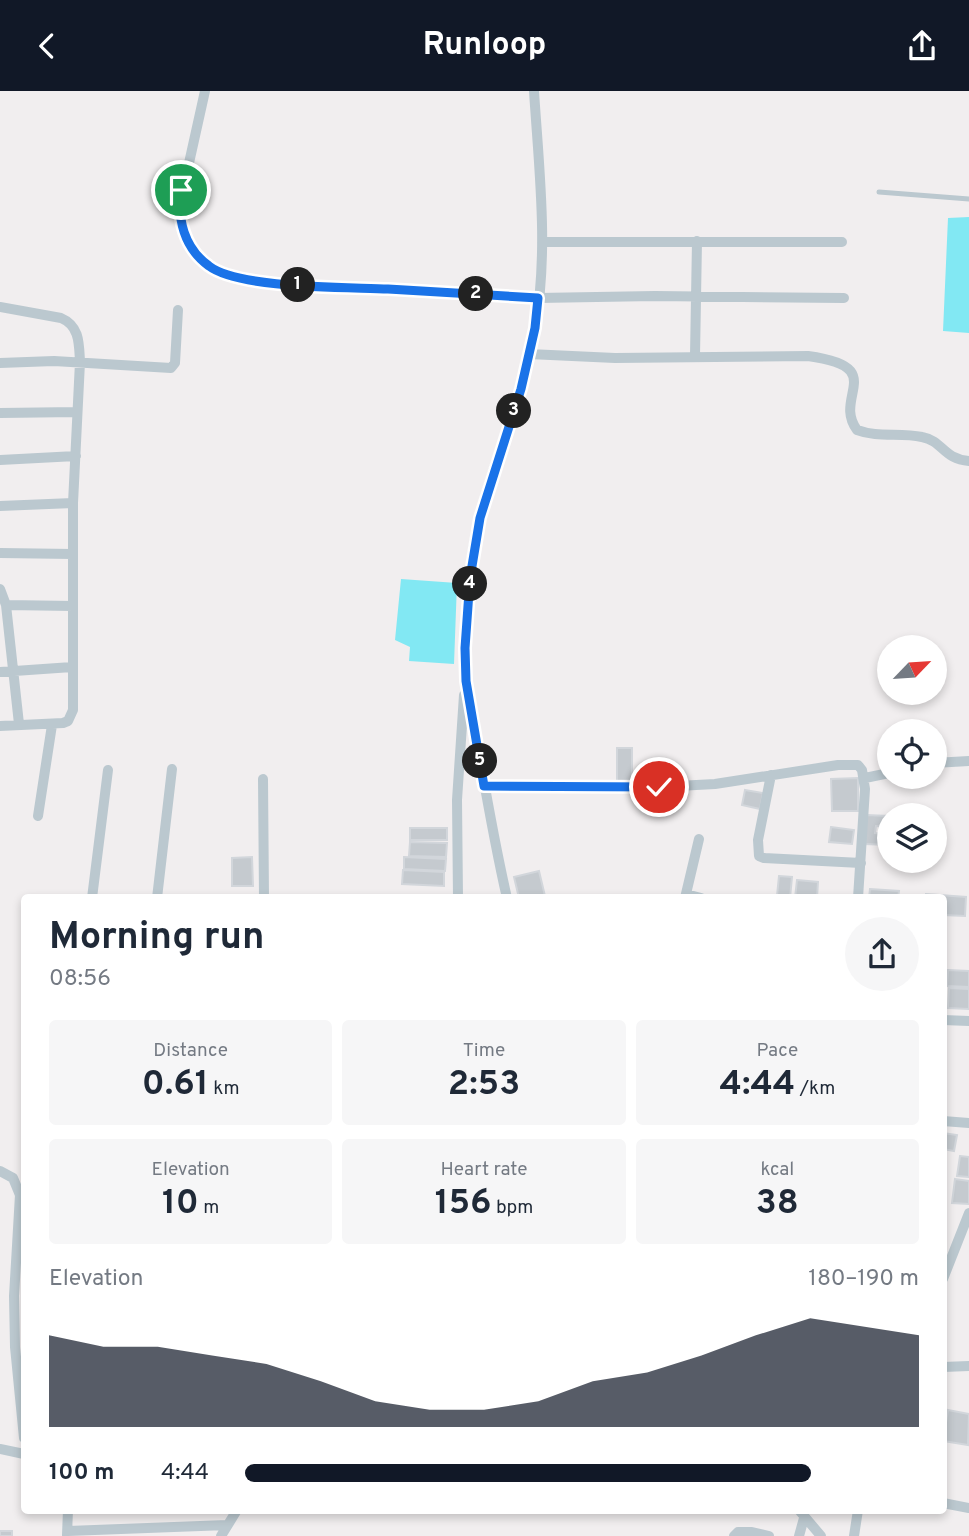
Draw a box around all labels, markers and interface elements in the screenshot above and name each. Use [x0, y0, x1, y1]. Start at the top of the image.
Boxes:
text: Runloop [423, 26, 546, 66]
icon: back [28, 27, 66, 65]
icon: share [903, 27, 941, 65]
pin [151, 160, 211, 220]
icon: arrive [162, 171, 200, 209]
pin: 1 [280, 267, 316, 303]
text: 1 [294, 272, 301, 296]
pin: 2 [458, 277, 494, 311]
text: 2 [470, 281, 481, 305]
pin: 3 [496, 393, 532, 429]
text: 3 [508, 398, 519, 422]
pin: 4 [452, 567, 488, 601]
text: 4 [463, 571, 476, 595]
north arrow [877, 635, 947, 705]
map controls [877, 635, 947, 873]
button: locate [877, 719, 947, 789]
pin: 5 [462, 743, 498, 779]
text: 5 [474, 748, 485, 772]
pin [629, 757, 689, 817]
icon: check [640, 768, 678, 806]
button: layers [877, 803, 947, 873]
text: Morning run [49, 914, 265, 963]
button: share [845, 917, 919, 991]
text: 08:56 [49, 965, 111, 994]
text: Distance [153, 1039, 228, 1063]
text: Time [463, 1039, 505, 1063]
text: Pace [756, 1039, 798, 1063]
text: 0.61 [142, 1063, 209, 1107]
text: 2:53 [448, 1063, 520, 1107]
text: 4:44 [719, 1063, 795, 1107]
text: km [209, 1077, 240, 1101]
text: /km [795, 1077, 835, 1101]
text: Elevation [152, 1158, 230, 1182]
text: Heart rate [441, 1158, 527, 1182]
text: kcal [760, 1158, 794, 1182]
text: 10 [162, 1182, 199, 1226]
text: 156 [435, 1182, 492, 1226]
text: 38 [756, 1182, 799, 1226]
text: m [199, 1196, 219, 1220]
text: bpm [492, 1196, 533, 1220]
text: Elevation [49, 1265, 144, 1294]
text: 180–190 m [808, 1265, 919, 1294]
text: 100 m [49, 1459, 114, 1488]
text: 4:44 [161, 1459, 209, 1488]

